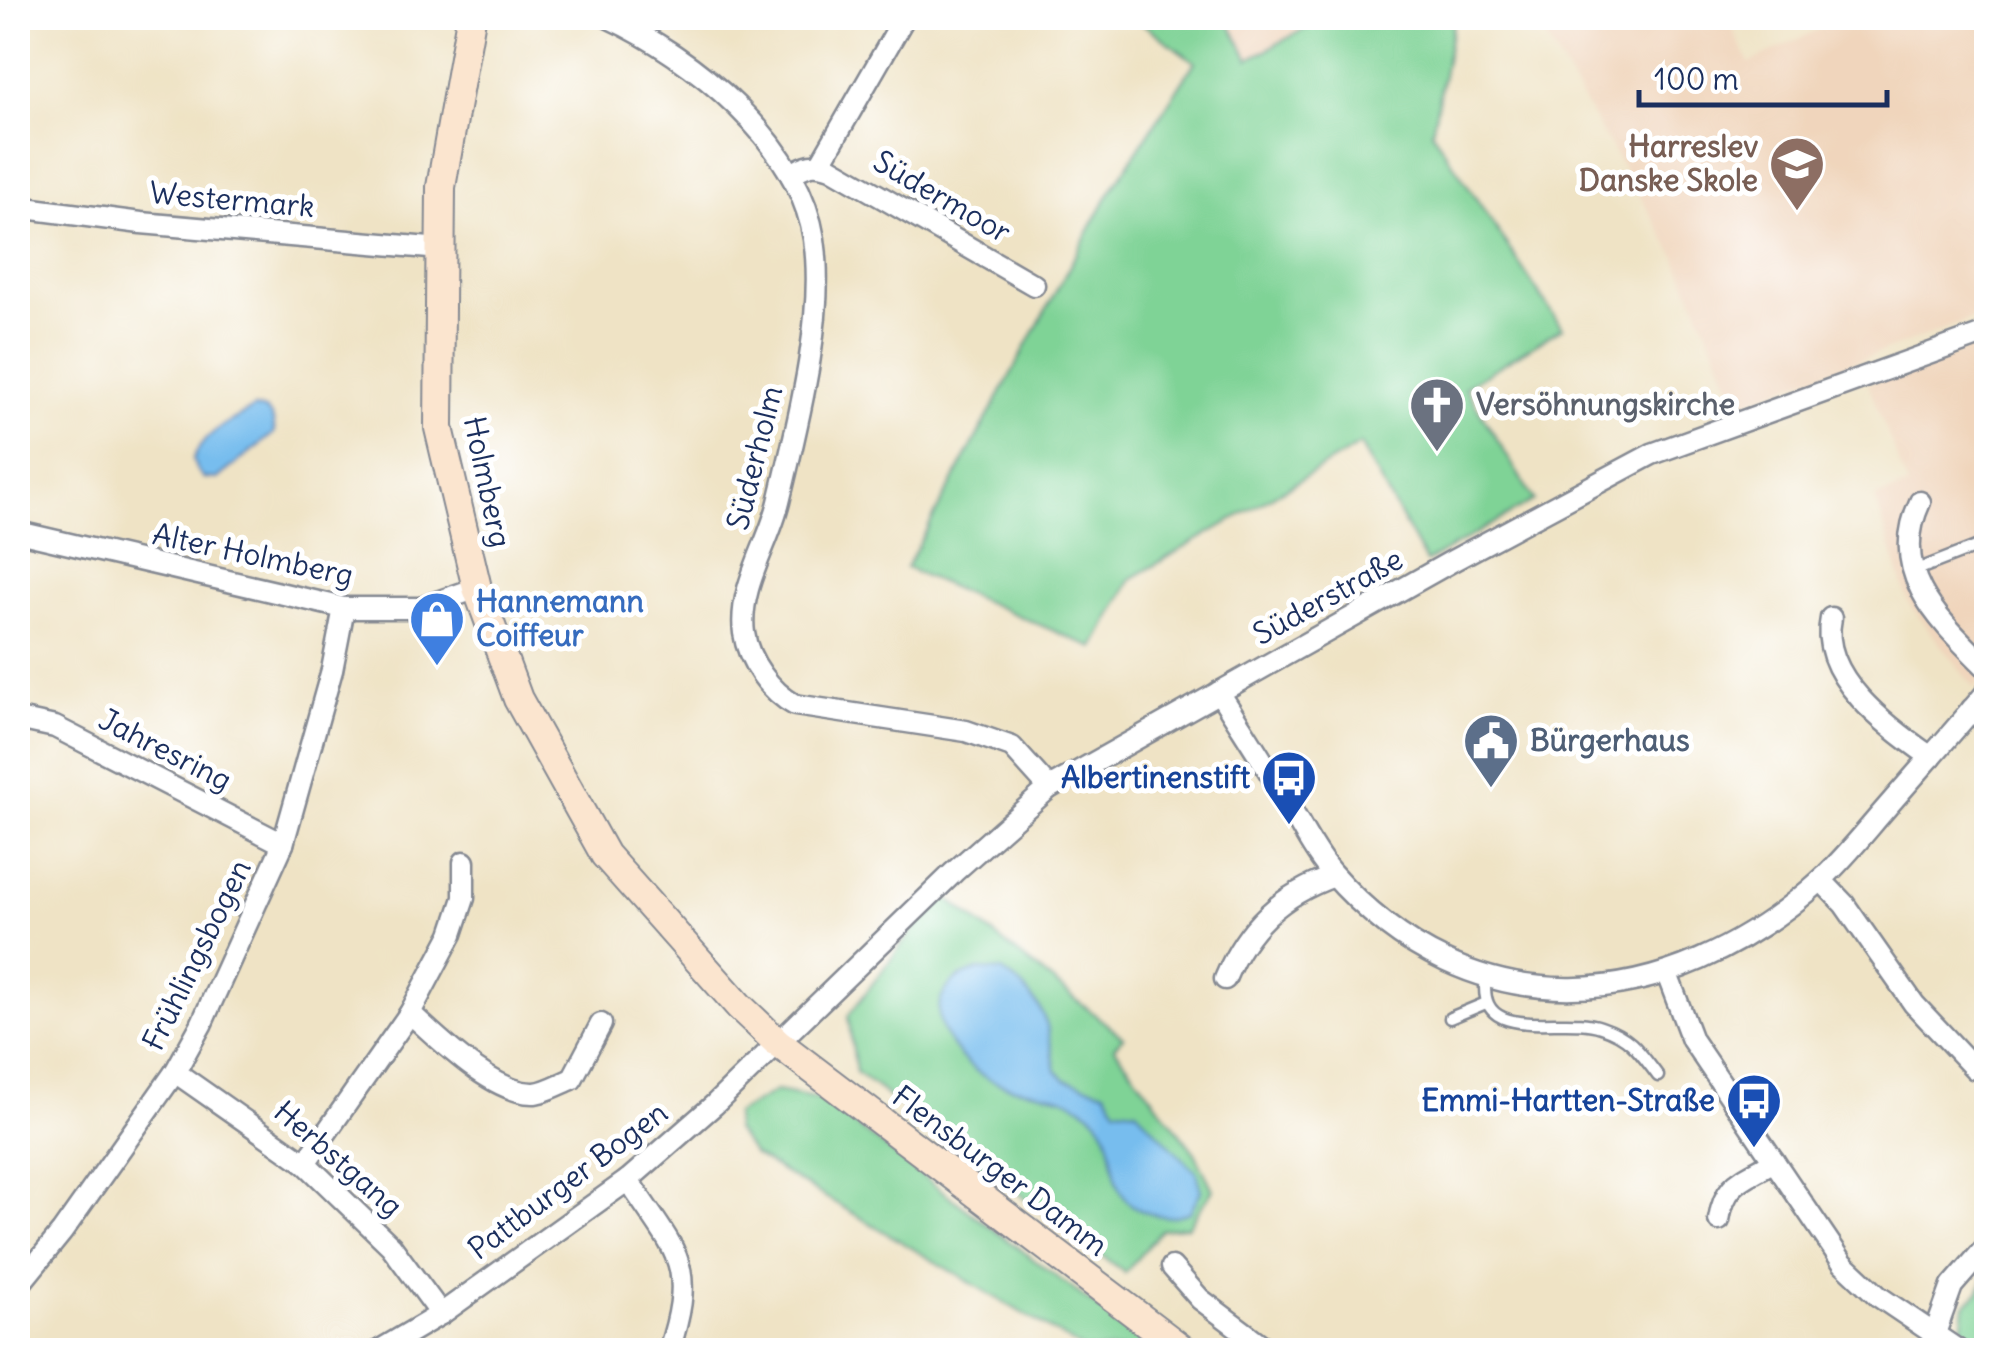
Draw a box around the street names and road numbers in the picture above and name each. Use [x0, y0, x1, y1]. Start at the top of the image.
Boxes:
street label: Südermoor [867, 142, 1018, 251]
street label: Westermark [148, 173, 316, 225]
street label: Süderholm [718, 382, 790, 534]
street label: Holmberg [456, 413, 520, 551]
street label: Alter Holmberg [149, 514, 357, 594]
street label: Süderstraße [1246, 539, 1409, 653]
street label: Jahresring [93, 700, 238, 799]
street label: Frühlingsbogen [133, 853, 259, 1056]
street label: Flensburger Damm [885, 1077, 1116, 1264]
street label: Herbstgang [267, 1092, 411, 1224]
street label: Pattburger Bogen [460, 1093, 675, 1268]

